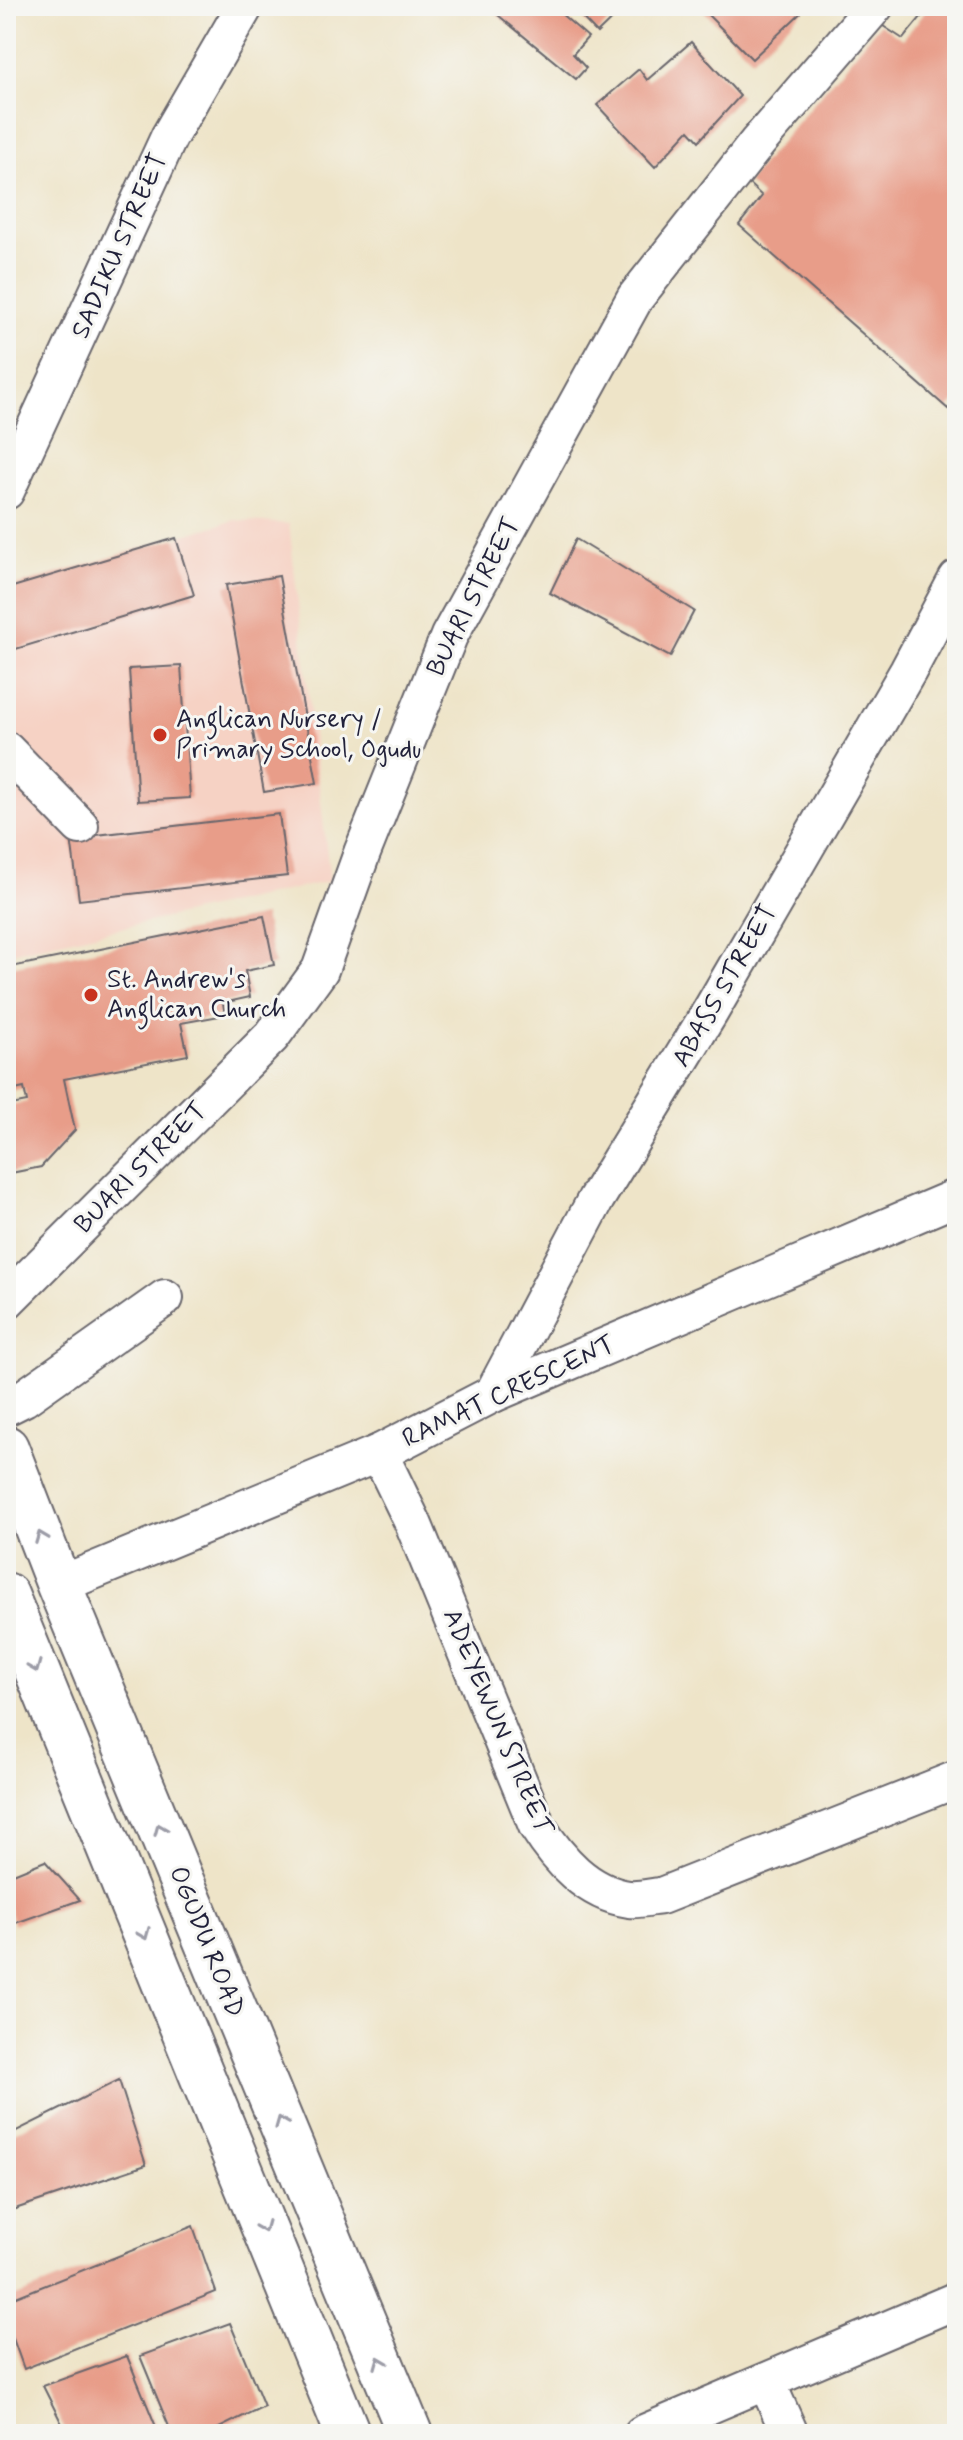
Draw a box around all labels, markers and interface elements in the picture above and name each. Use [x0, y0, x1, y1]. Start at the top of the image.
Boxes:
street label: SADIKU STREET [64, 148, 176, 344]
street label: BUARI STREET [419, 512, 529, 682]
place label: Anglican Nursery / Primary School, Ogudu [176, 703, 421, 767]
marker: Anglican Nursery / Primary School, Ogudu [151, 726, 169, 744]
street label: ABASS STREET [665, 898, 785, 1074]
place label: St. Andrew's Anglican Church [107, 963, 286, 1030]
marker: St. Andrew's Anglican Church [82, 986, 100, 1004]
street label: BUARI STREET [67, 1094, 215, 1242]
street label: RAMAT CRESCENT [397, 1328, 621, 1456]
one-way arrow [34, 1531, 51, 1545]
street label: ADEYEWUN STREET [434, 1604, 560, 1841]
one-way arrow [26, 1659, 42, 1674]
one-way arrow [153, 1823, 170, 1837]
street label: OGUDU ROAD [160, 1861, 252, 2023]
one-way arrow [134, 1926, 151, 1940]
one-way arrow [274, 2115, 290, 2130]
one-way arrow [254, 2219, 270, 2233]
one-way arrow [373, 2356, 389, 2370]

